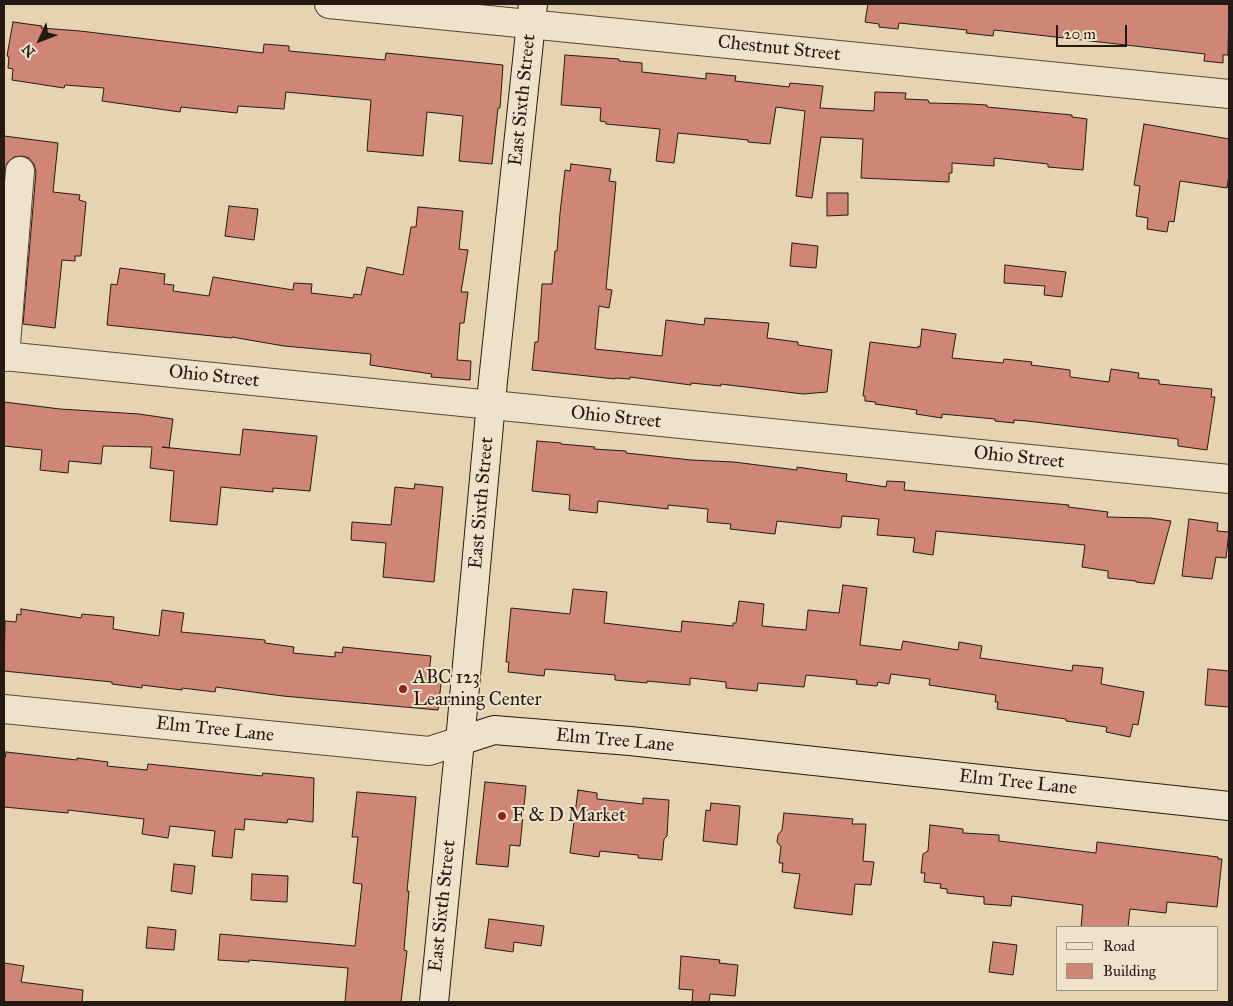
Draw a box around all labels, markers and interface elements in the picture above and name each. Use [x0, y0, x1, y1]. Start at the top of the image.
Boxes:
north arrow [15, 15, 65, 65]
scale bar [1058, 15, 1129, 47]
text: 20 m [1064, 25, 1096, 43]
street label: Chestnut Street [716, 31, 842, 67]
street label: East Sixth Street [505, 33, 541, 167]
text: N [18, 40, 39, 61]
street label: Ohio Street [168, 361, 260, 393]
street label: Ohio Street [570, 402, 662, 434]
street label: East Sixth Street [465, 436, 499, 570]
street label: Ohio Street [973, 442, 1065, 474]
place label: ABC 123 Learning Center [413, 667, 542, 711]
marker: ABC 123 Learning Center [397, 683, 409, 695]
street label: Elm Tree Lane [155, 712, 275, 748]
street label: Elm Tree Lane [555, 724, 675, 758]
street label: Elm Tree Lane [958, 765, 1078, 801]
place label: F & D Market [512, 805, 626, 827]
marker: F & D Market [496, 810, 508, 822]
street label: East Sixth Street [425, 839, 461, 973]
legend [1056, 926, 1218, 991]
text: Road [1103, 937, 1135, 955]
text: Building [1103, 962, 1156, 980]

